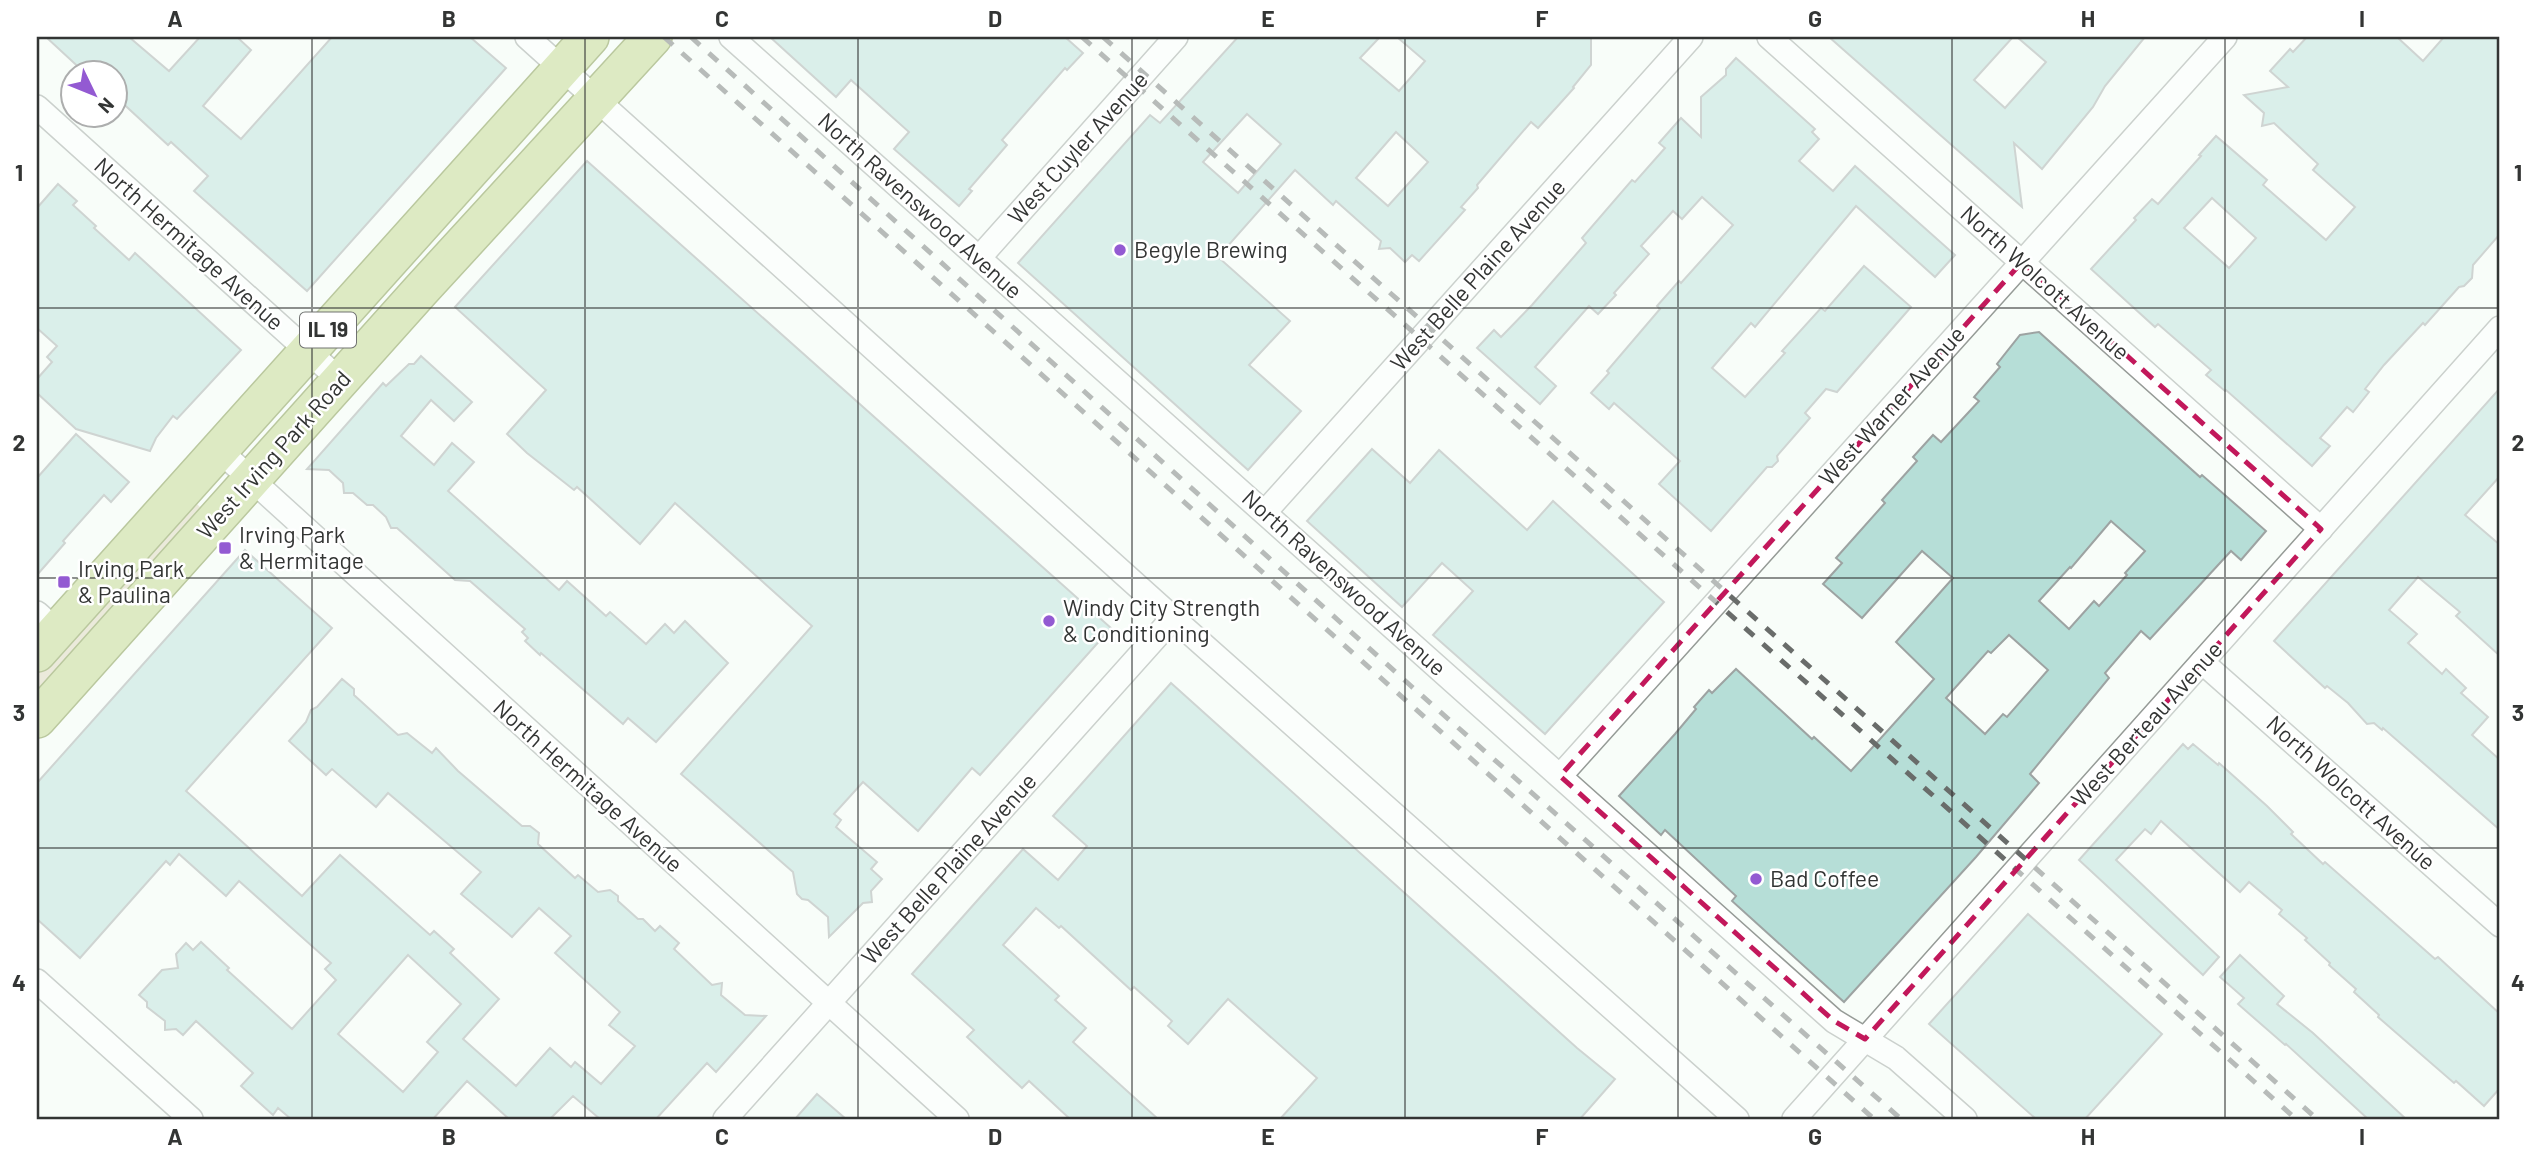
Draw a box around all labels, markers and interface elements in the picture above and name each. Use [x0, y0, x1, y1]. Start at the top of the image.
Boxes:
text: A [167, 4, 183, 32]
text: B [442, 4, 456, 32]
text: C [715, 4, 729, 32]
text: D [988, 4, 1002, 32]
text: E [1261, 4, 1275, 32]
text: F [1536, 4, 1549, 32]
text: G [1808, 4, 1822, 32]
text: H [2081, 4, 2095, 32]
text: I [2359, 4, 2365, 32]
north arrow [60, 60, 130, 130]
street label: West Cuyler Avenue [1001, 65, 1153, 229]
text: N [94, 93, 120, 118]
street label: North Ravenswood Avenue [813, 106, 1028, 304]
street label: North Hermitage Avenue [89, 151, 290, 336]
text: 1 [15, 158, 23, 186]
text: 1 [2514, 158, 2522, 186]
street label: West Belle Plaine Avenue [1384, 173, 1571, 376]
street label: North Wolcott Avenue [1955, 199, 2136, 366]
place label: Begyle Brewing [1134, 235, 1288, 263]
marker: Begyle Brewing [1112, 242, 1128, 258]
road number: IL 19 [300, 312, 356, 348]
street label: West Warner Avenue [1812, 320, 1970, 491]
street label: West Irving Park Road [190, 364, 356, 544]
text: 2 [13, 428, 25, 456]
text: 2 [2512, 428, 2524, 456]
street label: North Ravenswood Avenue [1237, 483, 1452, 681]
place label: Irving Park & Hermitage [239, 520, 364, 574]
marker: Irving Park & Hermitage [217, 540, 233, 556]
place label: Irving Park & Paulina [78, 554, 184, 608]
marker: Irving Park & Paulina [56, 574, 72, 590]
place label: Windy City Strength & Conditioning [1063, 593, 1260, 647]
marker: Windy City Strength & Conditioning [1041, 613, 1057, 629]
street label: West Berteau Avenue [2065, 635, 2228, 812]
street label: North Hermitage Avenue [488, 693, 689, 878]
text: 3 [13, 698, 25, 726]
text: 3 [2512, 698, 2524, 726]
street label: North Wolcott Avenue [2261, 709, 2442, 876]
street label: West Belle Plaine Avenue [855, 767, 1042, 970]
place label: Bad Coffee [1770, 864, 1879, 892]
marker: Bad Coffee [1748, 871, 1764, 887]
text: 4 [12, 968, 26, 996]
text: 4 [2511, 968, 2525, 996]
text: A [167, 1122, 183, 1150]
text: B [442, 1122, 456, 1150]
text: C [715, 1122, 729, 1150]
text: D [988, 1122, 1002, 1150]
text: E [1261, 1122, 1275, 1150]
text: F [1536, 1122, 1549, 1150]
text: G [1808, 1122, 1822, 1150]
text: H [2081, 1122, 2095, 1150]
text: I [2359, 1122, 2365, 1150]

